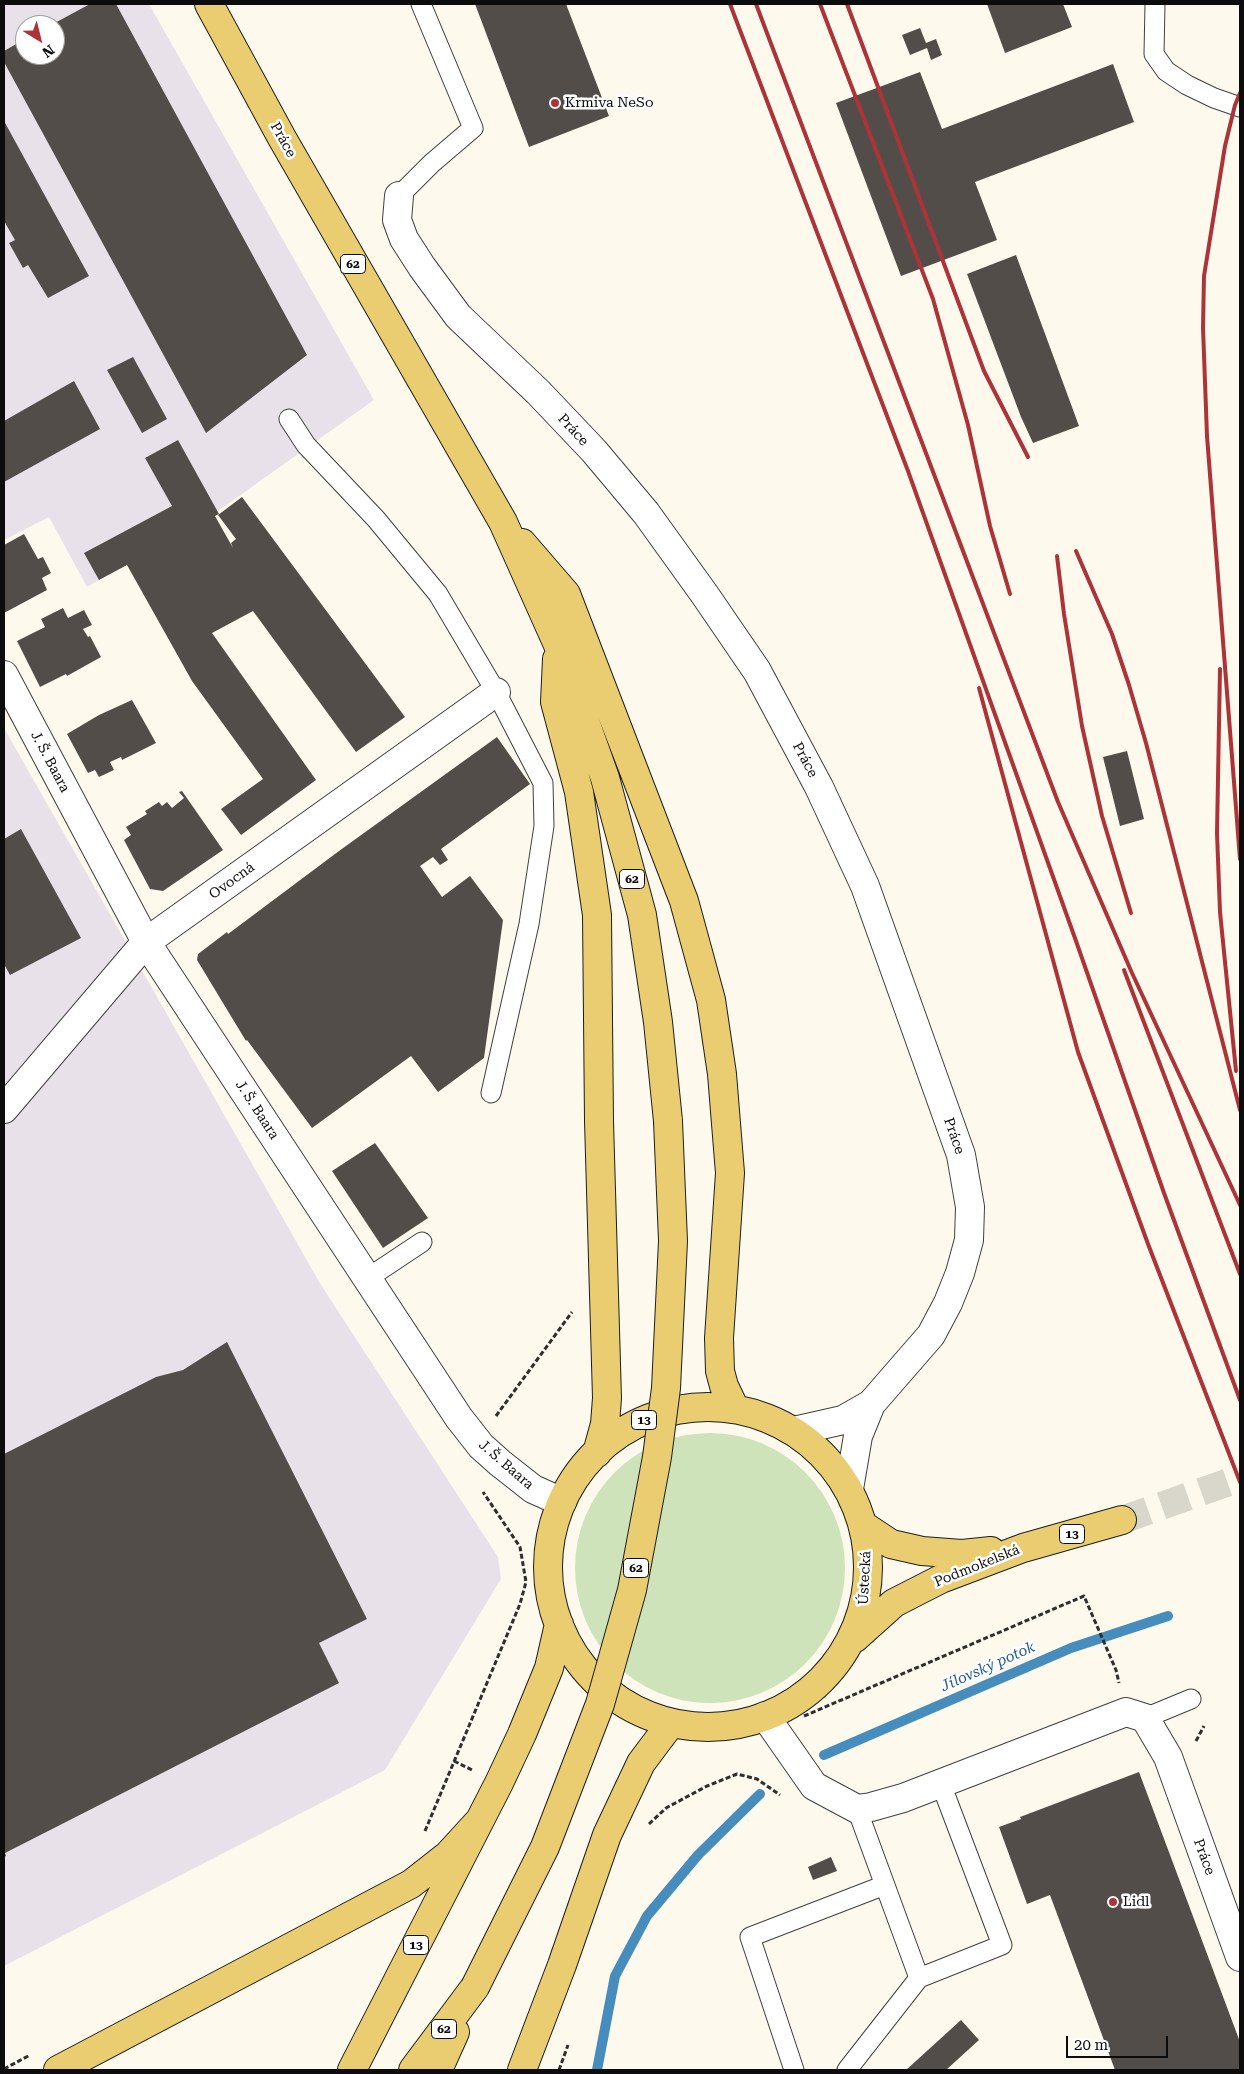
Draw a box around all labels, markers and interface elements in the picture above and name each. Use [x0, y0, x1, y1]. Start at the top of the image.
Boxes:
north arrow [15, 15, 65, 65]
text: N [39, 42, 57, 61]
place label: Krmiva NeSo [565, 95, 654, 111]
marker: Krmiva NeSo [549, 97, 561, 109]
street label: Práce [267, 119, 299, 161]
road number: 62 [340, 254, 366, 274]
street label: Práce [554, 411, 592, 449]
street label: J. Š. Baara [27, 728, 73, 796]
street label: Práce [789, 739, 821, 781]
street label: Ovocná [206, 859, 258, 903]
road number: 62 [620, 870, 644, 889]
street label: J. Š. Baara [232, 1077, 282, 1143]
street label: Práce [940, 1115, 968, 1157]
road number: 13 [632, 1410, 656, 1430]
street label: J. Š. Baara [475, 1437, 537, 1493]
road number: 13 [1060, 1525, 1084, 1544]
street label: Podmokelská [932, 1541, 1022, 1591]
street label: Ústecká [855, 1550, 875, 1606]
road number: 62 [624, 1559, 648, 1578]
water label: Jílovský potok [938, 1638, 1038, 1696]
street label: Práce [1190, 1836, 1218, 1878]
place label: Lidl [1123, 1894, 1149, 1910]
marker: Lidl [1107, 1896, 1119, 1908]
road number: 13 [404, 1936, 428, 1954]
road number: 62 [432, 2020, 456, 2038]
scale bar [1069, 2026, 1172, 2058]
text: 20 m [1074, 2036, 1108, 2054]

